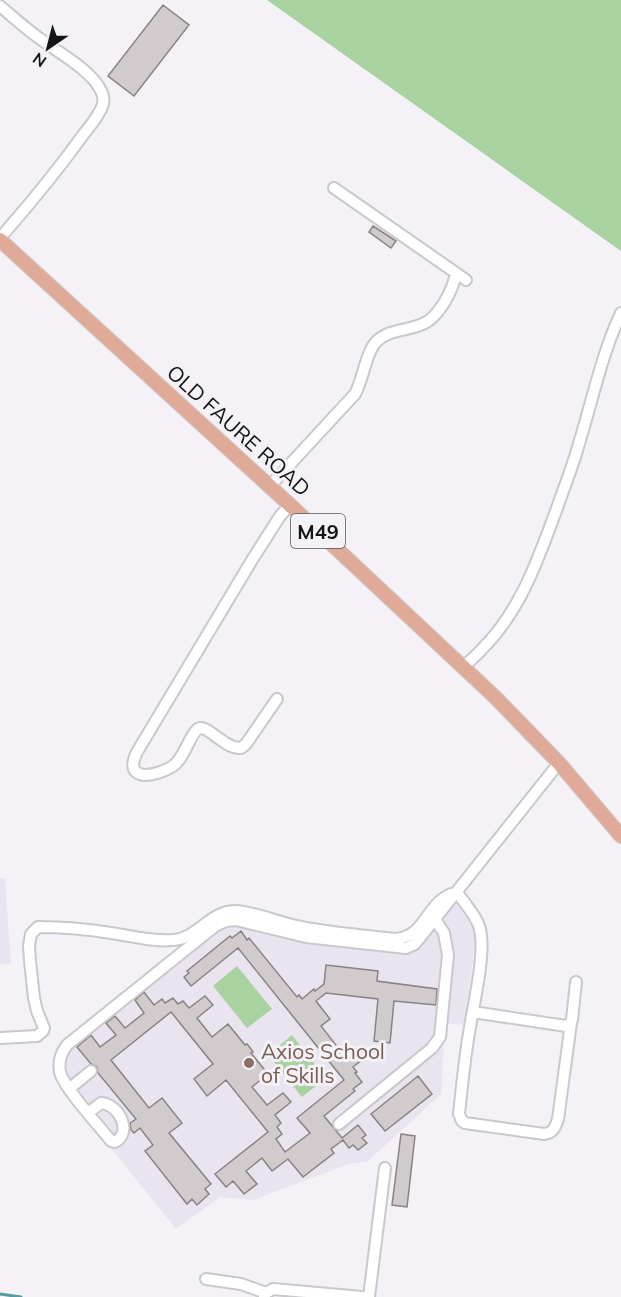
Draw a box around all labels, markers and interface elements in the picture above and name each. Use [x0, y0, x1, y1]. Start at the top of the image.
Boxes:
north arrow [18, 18, 78, 78]
text: N [29, 49, 50, 72]
street label: OLD FAURE ROAD [162, 359, 316, 501]
road number: M49 [291, 514, 345, 548]
place label: Axios School of Skills [261, 1038, 385, 1088]
marker: Axios School of Skills [242, 1056, 256, 1070]

